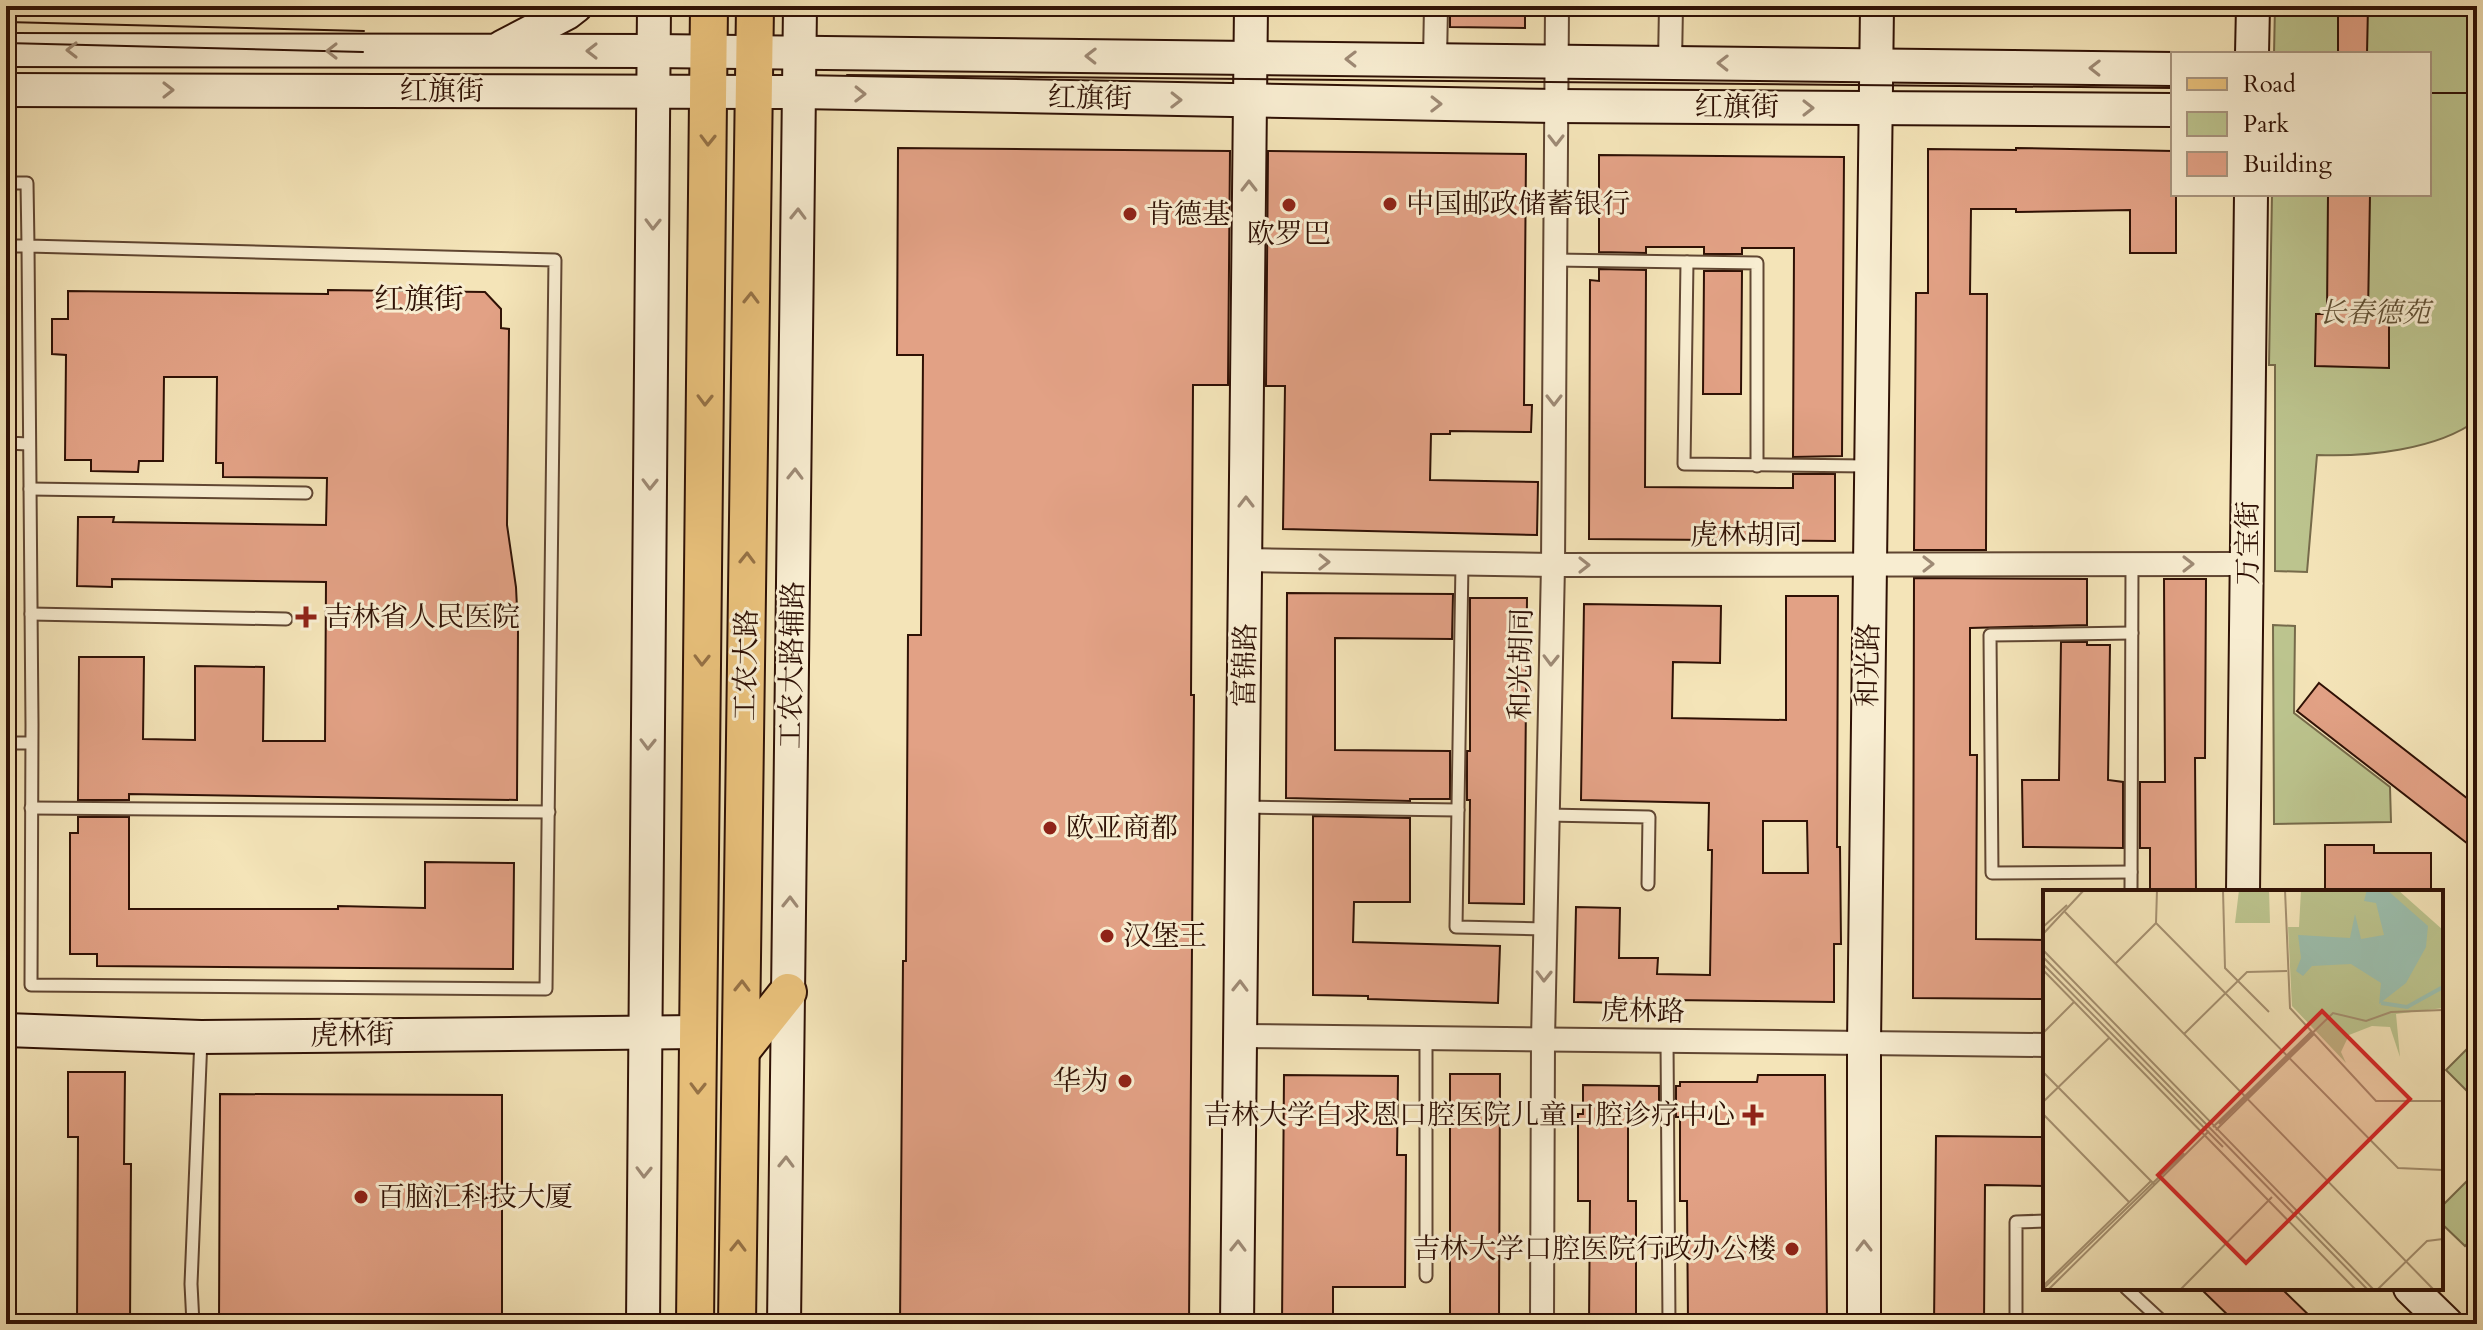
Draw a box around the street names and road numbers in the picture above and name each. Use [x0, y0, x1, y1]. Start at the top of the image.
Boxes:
street label: 红旗街 [400, 72, 484, 110]
street label: 红旗街 [1048, 78, 1132, 118]
street label: 红旗街 [1695, 88, 1779, 126]
street label: 万宝街 [2229, 501, 2267, 585]
street label: 虎林胡同 [1690, 516, 1802, 554]
street label: 工农大路辅路 [772, 581, 812, 749]
street label: 和光胡同 [1501, 608, 1541, 720]
street label: 工农大路 [726, 609, 766, 721]
street label: 富锦路 [1225, 623, 1265, 707]
street label: 和光路 [1848, 623, 1888, 707]
street label: 虎林路 [1601, 991, 1685, 1031]
street label: 虎林街 [310, 1015, 394, 1055]

